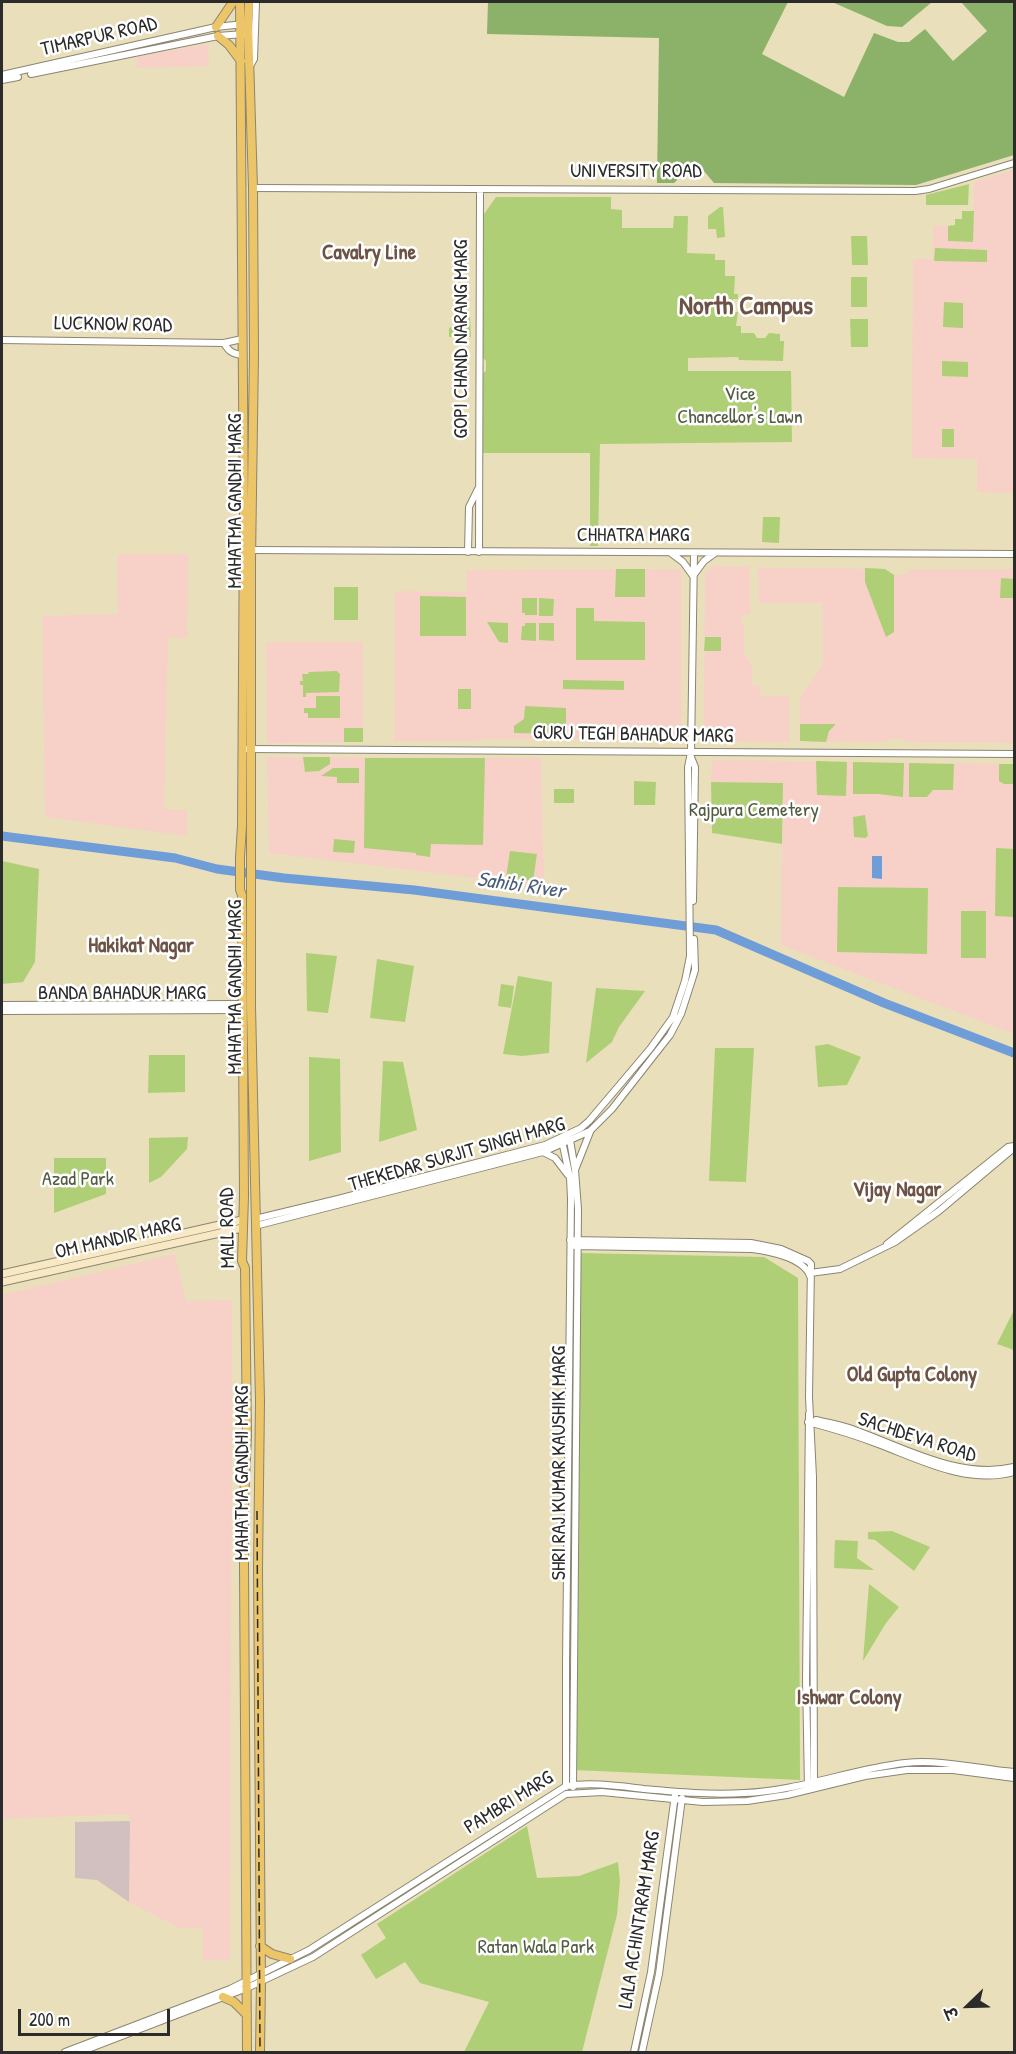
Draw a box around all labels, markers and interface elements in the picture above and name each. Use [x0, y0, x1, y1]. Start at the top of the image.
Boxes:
street label: TIMARPUR ROAD [39, 12, 159, 62]
street label: UNIVERSITY ROAD [570, 160, 702, 184]
district label: Cavalry Line [322, 240, 416, 266]
street label: GOPI CHAND NARANG MARG [450, 240, 474, 438]
district label: North Campus [679, 291, 813, 323]
street label: LUCKNOW ROAD [54, 312, 172, 338]
park label: Vice Chancellor's Lawn [677, 383, 803, 430]
street label: MAHATMA GANDHI MARG [224, 414, 248, 588]
street label: CHHATRA MARG [577, 524, 689, 548]
street label: GURU TEGH BAHADUR MARG [533, 721, 733, 749]
park label: Rajpura Cemetery [689, 799, 819, 823]
water label: Sahibi River [475, 867, 567, 905]
street label: MAHATMA GANDHI MARG [224, 900, 248, 1074]
district label: Hakikat Nagar [88, 933, 194, 959]
street label: BANDA BAHADUR MARG [38, 982, 206, 1006]
street label: THEKEDAR SURJIT SINGH MARG [346, 1113, 568, 1197]
park label: Azad Park [42, 1168, 114, 1192]
district label: Vijay Nagar [853, 1177, 941, 1203]
street label: MALL ROAD [215, 1187, 241, 1269]
street label: OM MANDIR MARG [53, 1213, 183, 1265]
street label: SHRI RAJ KUMAR KAUSHIK MARG [548, 1346, 572, 1580]
district label: Old Gupta Colony [847, 1362, 977, 1388]
street label: MAHATMA GANDHI MARG [231, 1386, 255, 1560]
street label: SACHDEVA ROAD [855, 1408, 979, 1468]
district label: Ishwar Colony [796, 1685, 902, 1711]
street label: PAMBRI MARG [460, 1766, 558, 1840]
street label: LALA ACHINTARAM MARG [614, 1830, 666, 2010]
park label: Ratan Wala Park [478, 1936, 594, 1960]
north arrow [938, 1976, 998, 2036]
scale bar [21, 1997, 172, 2035]
text: उ [939, 2004, 964, 2022]
text: 200 m [29, 2007, 70, 2032]

